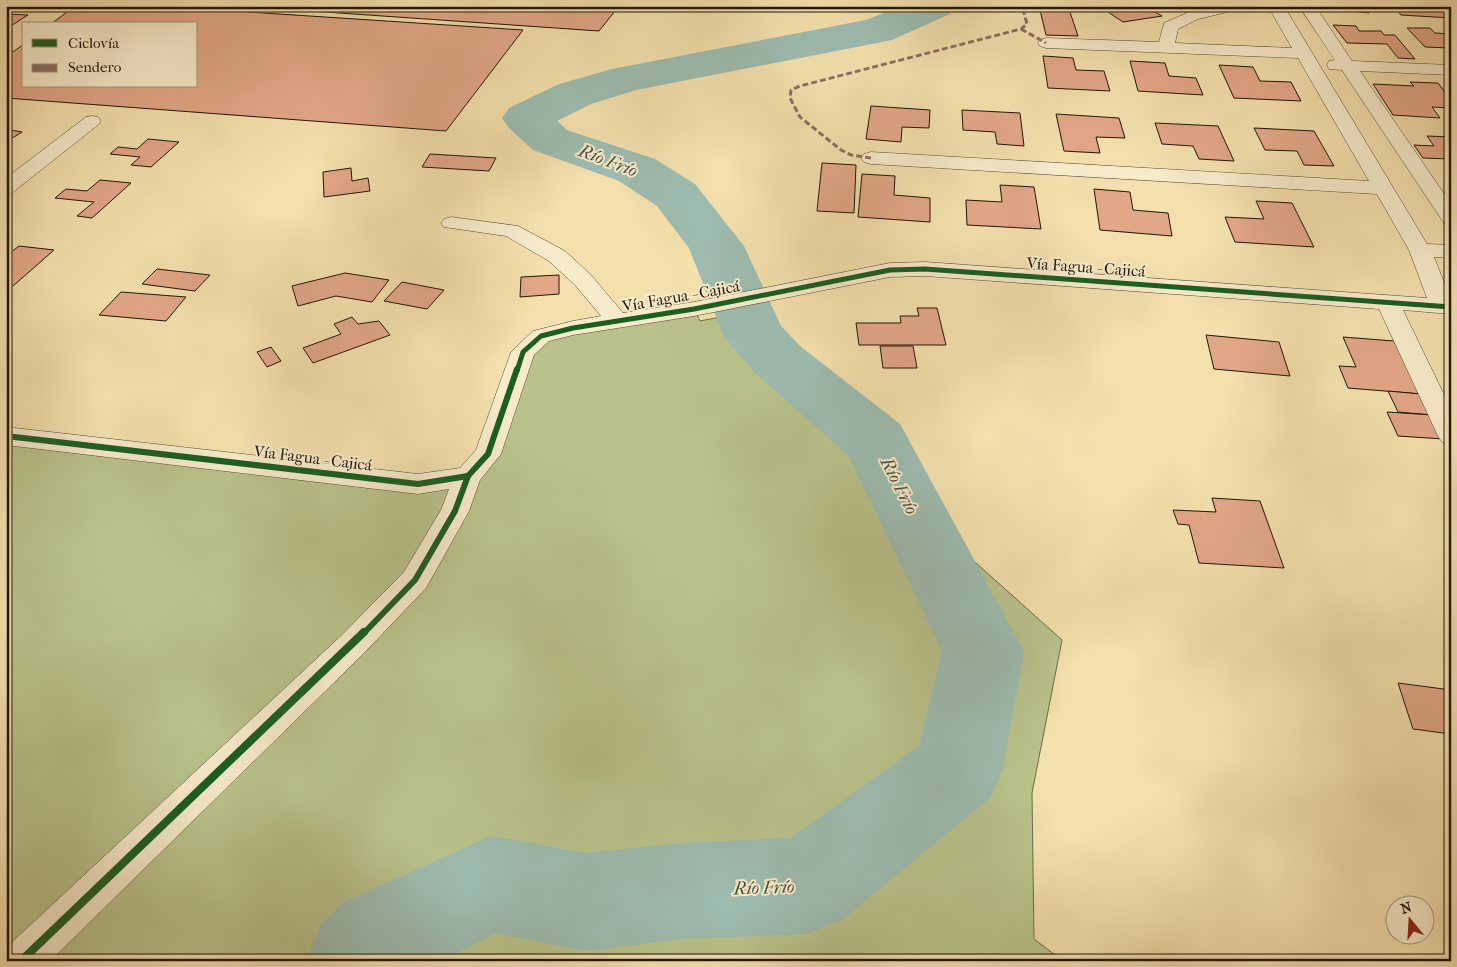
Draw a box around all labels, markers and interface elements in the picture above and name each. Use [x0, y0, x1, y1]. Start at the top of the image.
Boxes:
legend [22, 22, 198, 88]
text: Ciclovía [68, 34, 120, 52]
text: Sendero [68, 58, 122, 76]
water label: Río Frío [575, 140, 640, 182]
street label: Vía Fagua - Cajicá [1025, 253, 1147, 281]
street label: Vía Fagua - Cajicá [620, 276, 742, 316]
street label: Vía Fagua - Cajicá [252, 441, 374, 475]
water label: Río Frío [875, 453, 922, 518]
water label: Río Frío [732, 876, 795, 900]
north arrow [1384, 894, 1434, 944]
text: N [1398, 898, 1414, 918]

